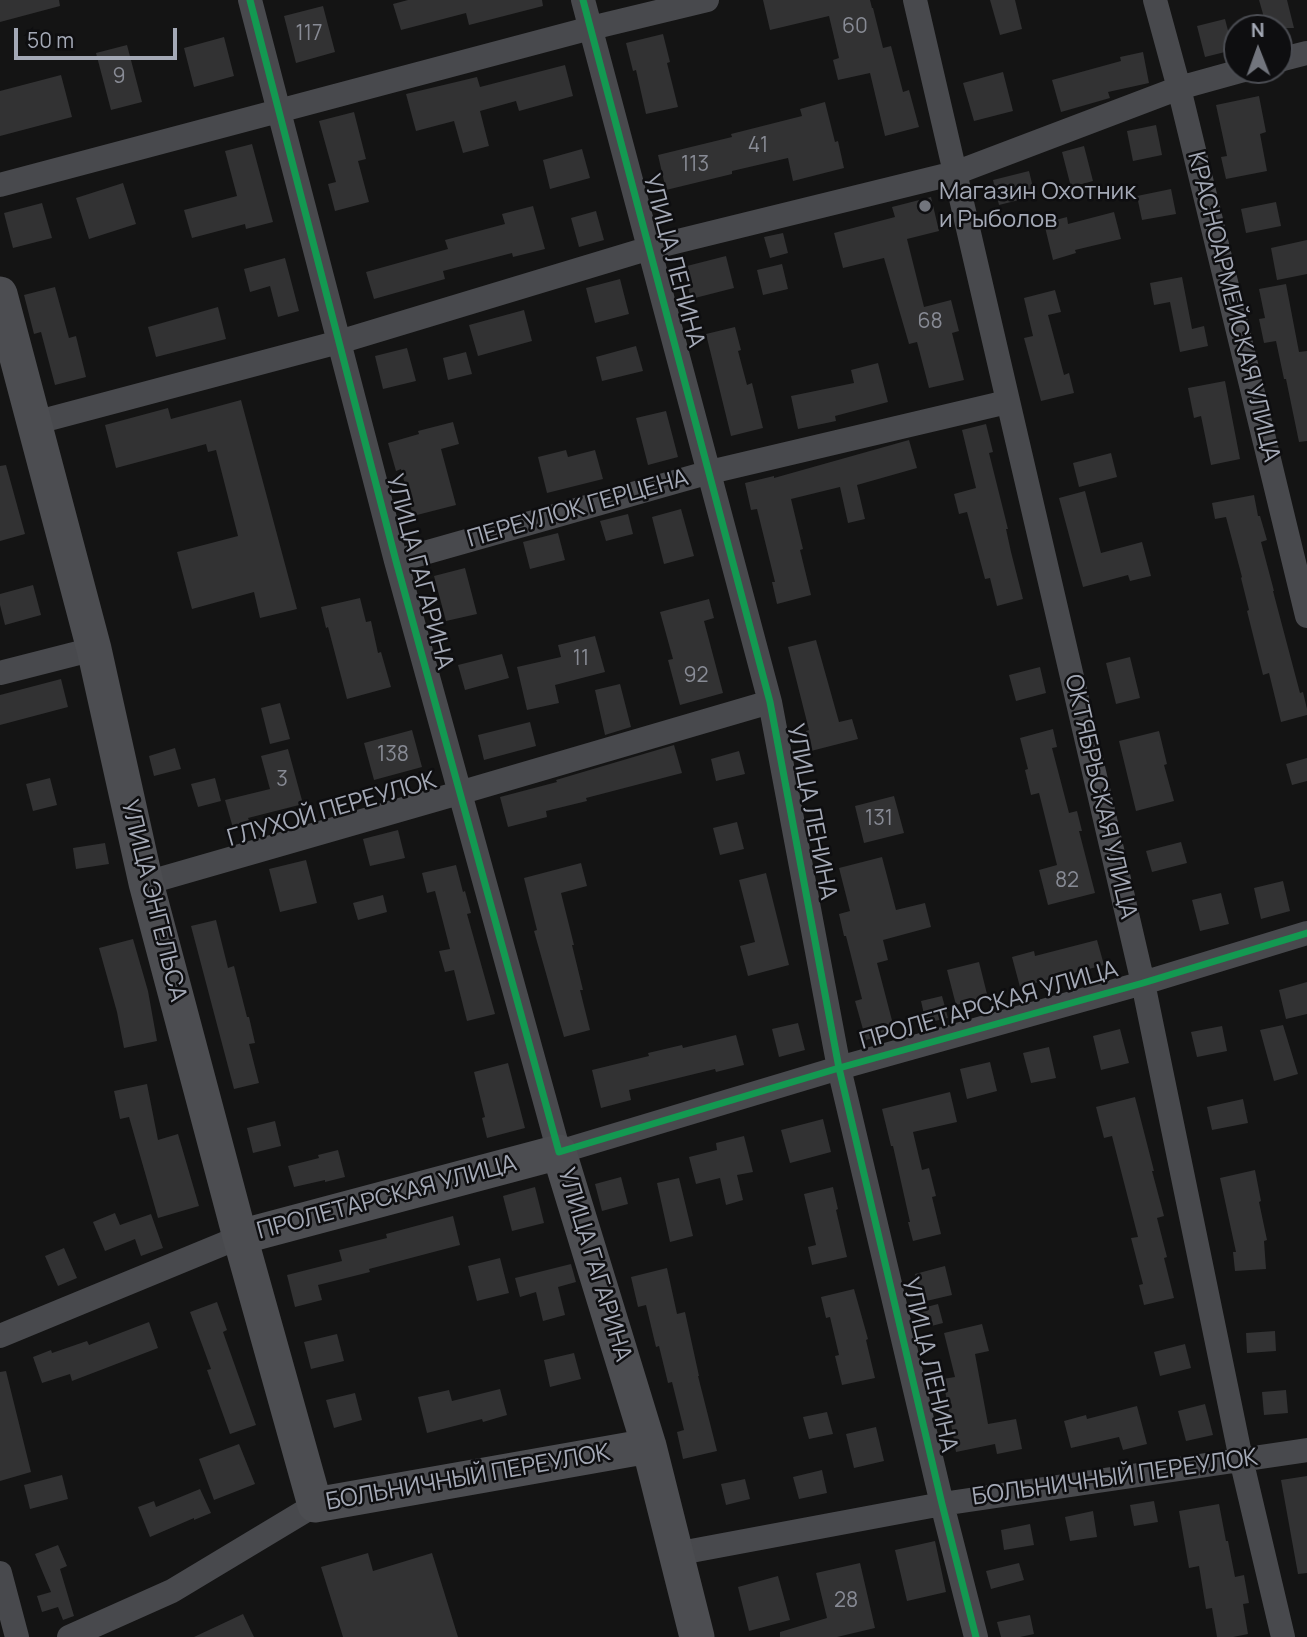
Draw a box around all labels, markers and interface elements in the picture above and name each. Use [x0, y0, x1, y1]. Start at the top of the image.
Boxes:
scale bar [18, 14, 180, 58]
house number: 60 [842, 14, 868, 40]
north arrow [1223, 14, 1293, 84]
text: N [1251, 17, 1265, 43]
house number: 117 [296, 21, 322, 47]
text: 50 m [27, 26, 74, 54]
house number: 9 [112, 64, 126, 90]
house number: 41 [748, 133, 768, 159]
street label: КРАСНОАРМЕЙСКАЯ УЛИЦА [1180, 149, 1286, 465]
house number: 113 [681, 152, 709, 178]
street label: УЛИЦА ЛЕНИНА [636, 171, 710, 351]
place label: Магазин Охотник и Рыболов [939, 178, 1136, 234]
marker: Магазин Охотник и Рыболов [917, 198, 933, 214]
house number: 68 [917, 309, 943, 335]
street label: ПЕРЕУЛОК ГЕРЦЕНА [464, 464, 692, 554]
street label: УЛИЦА ГАГАРИНА [379, 471, 459, 673]
house number: 11 [573, 646, 589, 672]
house number: 92 [683, 663, 709, 689]
street label: ОКТЯБРЬСКАЯ УЛИЦА [1058, 672, 1142, 922]
street label: УЛИЦА ЛЕНИНА [780, 722, 842, 902]
house number: 138 [377, 742, 409, 768]
street label: ГЛУХОЙ ПЕРЕУЛОК [224, 766, 440, 854]
house number: 3 [276, 767, 288, 793]
street label: УЛИЦА ЭНГЕЛЬСА [114, 797, 192, 1005]
house number: 131 [865, 806, 893, 832]
house number: 82 [1055, 868, 1079, 894]
street label: ПРОЛЕТАРСКАЯ УЛИЦА [857, 955, 1121, 1057]
street label: ПРОЛЕТАРСКАЯ УЛИЦА [254, 1149, 520, 1247]
street label: УЛИЦА ГАГАРИНА [551, 1165, 637, 1365]
street label: УЛИЦА ЛЕНИНА [895, 1275, 963, 1455]
street label: БОЛЬНИЧНЫЙ ПЕРЕУЛОК [324, 1439, 612, 1517]
street label: БОЛЬНИЧНЫЙ ПЕРЕУЛОК [970, 1444, 1260, 1512]
house number: 28 [834, 1588, 858, 1614]

